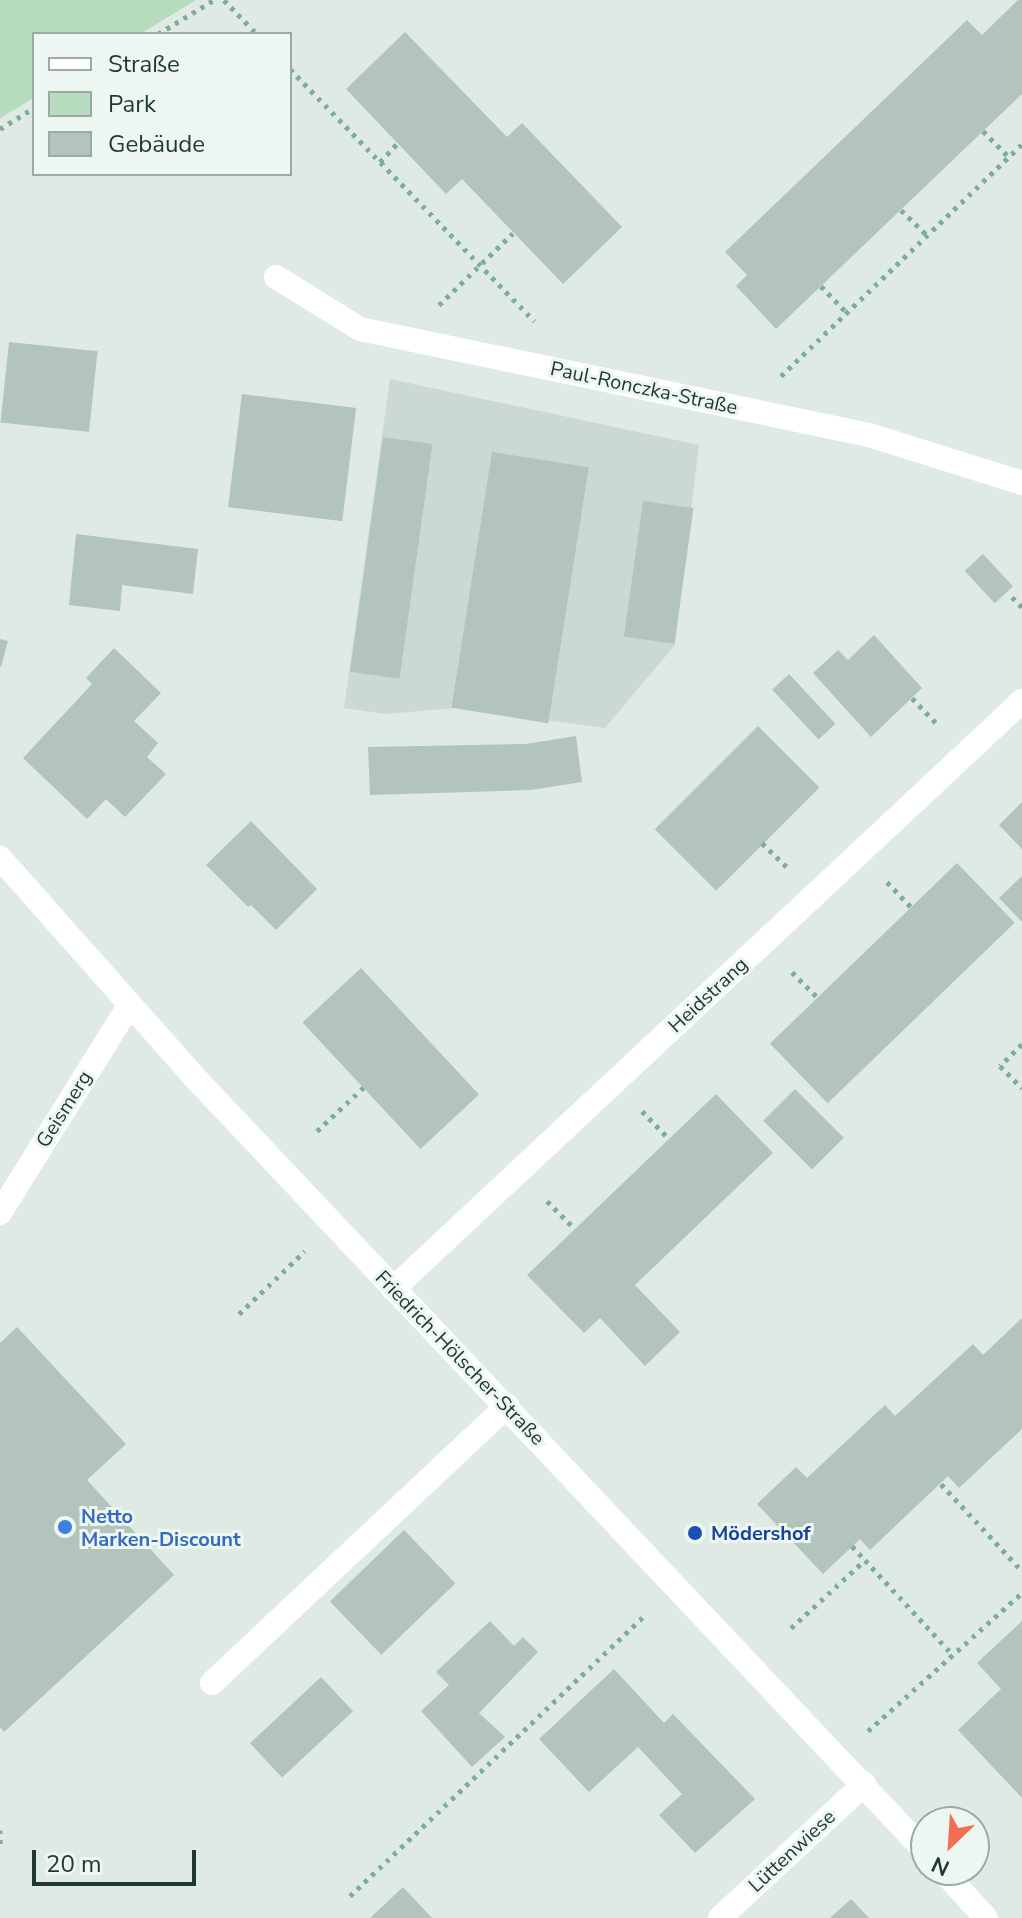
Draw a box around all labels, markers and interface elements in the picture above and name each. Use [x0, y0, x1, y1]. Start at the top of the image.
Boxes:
legend [32, 32, 292, 176]
text: Straße [108, 48, 180, 80]
text: Park [108, 88, 156, 120]
text: Gebäude [108, 128, 205, 160]
street label: Paul-Ronczka-Straße [548, 356, 740, 420]
street label: Heidstrang [663, 952, 753, 1038]
street label: Geismerg [31, 1066, 97, 1152]
street label: Friedrich-Hölscher-Straße [370, 1266, 550, 1450]
place label: Netto Marken-Discount [81, 1504, 241, 1551]
marker: Netto Marken-Discount [56, 1518, 74, 1536]
place label: Mödershof [711, 1521, 811, 1545]
marker: Mödershof [686, 1524, 704, 1542]
street label: Lüttenwiese [744, 1805, 840, 1897]
north arrow [910, 1806, 990, 1886]
scale bar [36, 1834, 200, 1884]
text: 20 m [46, 1848, 102, 1880]
text: N [927, 1849, 955, 1883]

